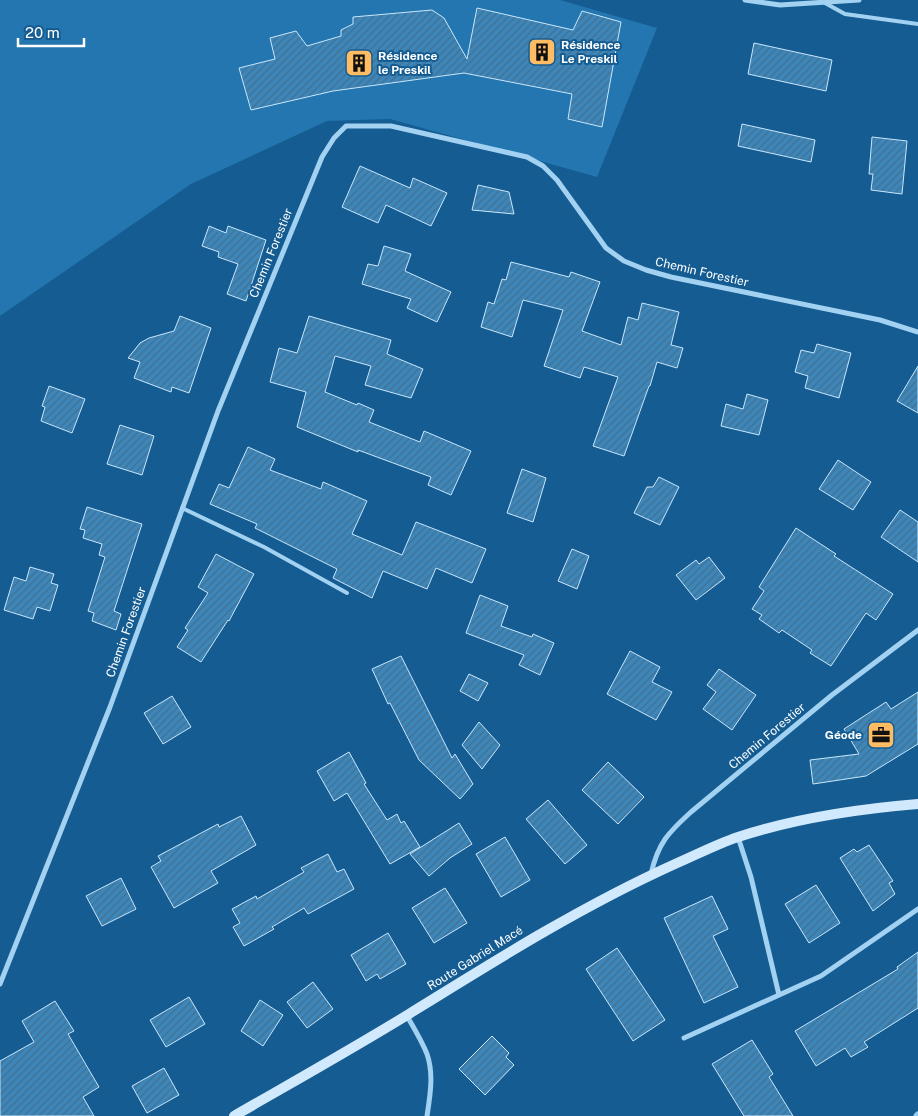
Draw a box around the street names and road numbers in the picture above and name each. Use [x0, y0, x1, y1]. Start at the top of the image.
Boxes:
street label: Chemin Forestier [247, 206, 295, 300]
street label: Chemin Forestier [654, 254, 750, 290]
street label: Chemin Forestier [103, 585, 149, 679]
street label: Chemin Forestier [726, 700, 808, 772]
street label: Route Gabriel Macé [425, 923, 525, 993]

